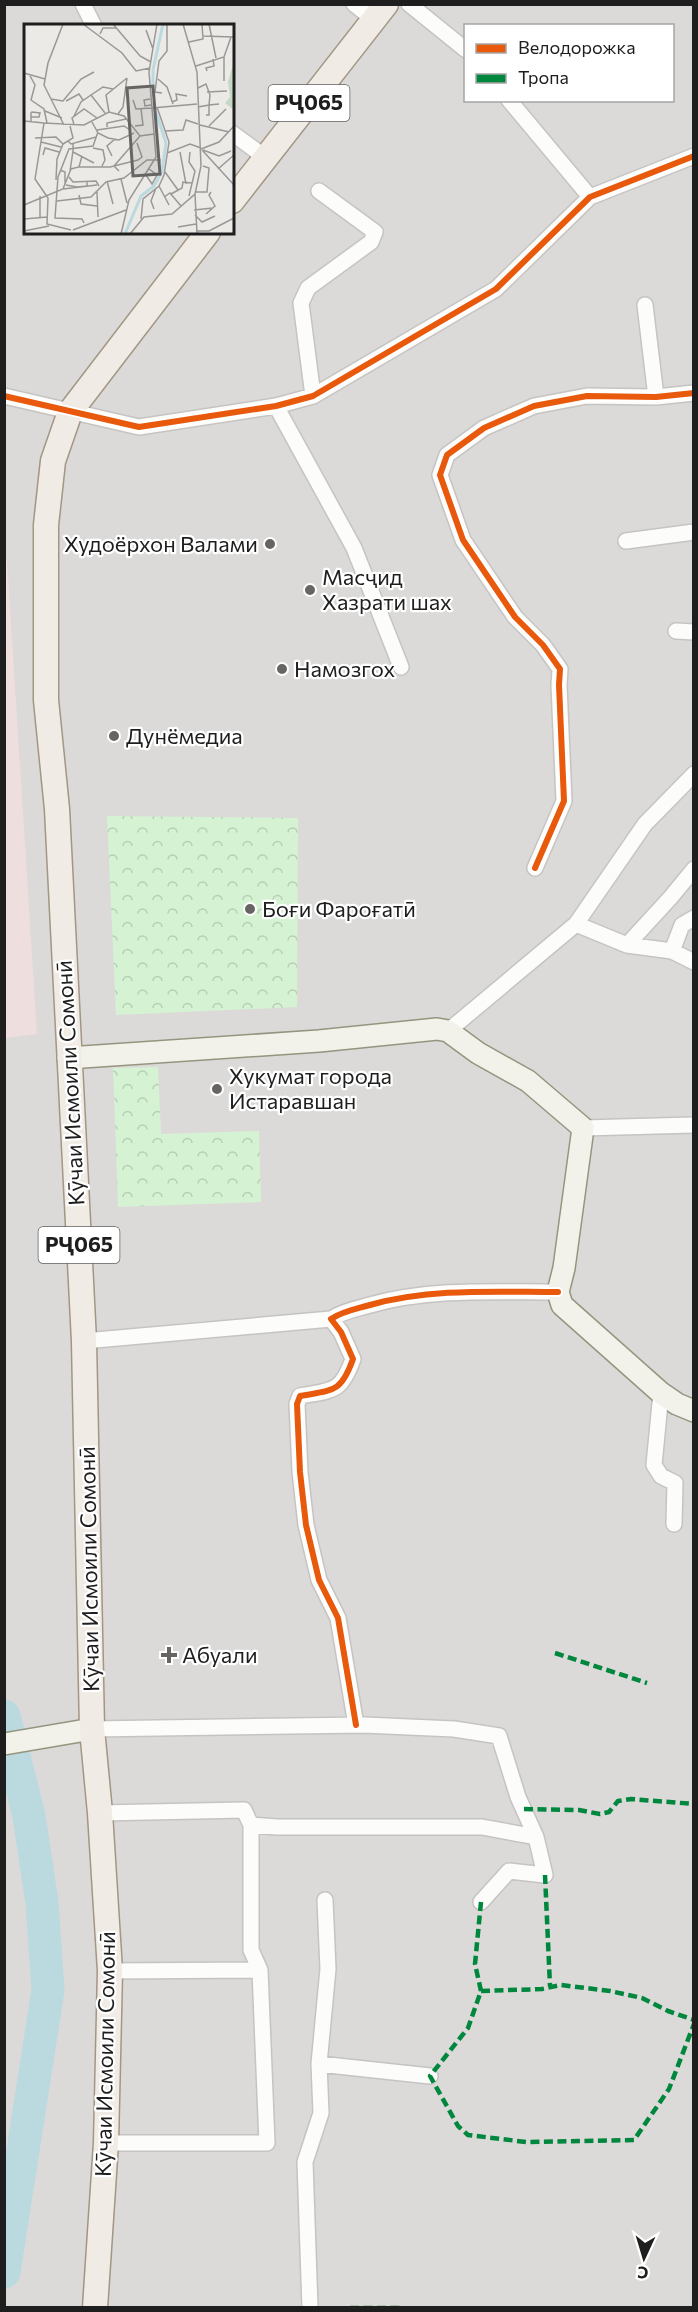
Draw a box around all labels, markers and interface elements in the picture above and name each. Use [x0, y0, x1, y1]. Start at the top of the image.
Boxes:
inset map [24, 24, 234, 234]
legend [464, 24, 674, 102]
text: Велодорожка [518, 36, 636, 58]
text: Тропа [518, 66, 569, 88]
road number: РҶ065 [268, 85, 350, 121]
place label: Худоёрхон Валами [64, 530, 258, 557]
marker: Худоёрхон Валами [263, 537, 277, 551]
place label: Масҷид Хазрати шах [322, 563, 452, 615]
marker: Масҷид Хазрати шах [303, 583, 317, 597]
place label: Намозгох [294, 655, 395, 682]
marker: Намозгох [275, 662, 289, 676]
place label: Дунёмедиа [126, 722, 243, 749]
marker: Дунёмедиа [107, 729, 121, 743]
place label: Боғи Фароғатӣ [262, 895, 416, 922]
marker: Боғи Фароғатӣ [243, 902, 257, 916]
street label: Кӯчаи Исмоили Сомонӣ [50, 960, 89, 1206]
place label: Хукумат города Истаравшан [229, 1062, 392, 1114]
marker: Хукумат города Истаравшан [210, 1082, 224, 1096]
road number: РҶ065 [38, 1227, 119, 1263]
street label: Кӯчаи Исмоили Сомонӣ [73, 1446, 104, 1692]
place label: Абуали [182, 1641, 258, 1668]
marker: Абуали [160, 1646, 178, 1664]
street label: Кӯчаи Исмоили Сомонӣ [89, 1931, 120, 2177]
north arrow [614, 2228, 674, 2288]
text: С [637, 2264, 649, 2283]

